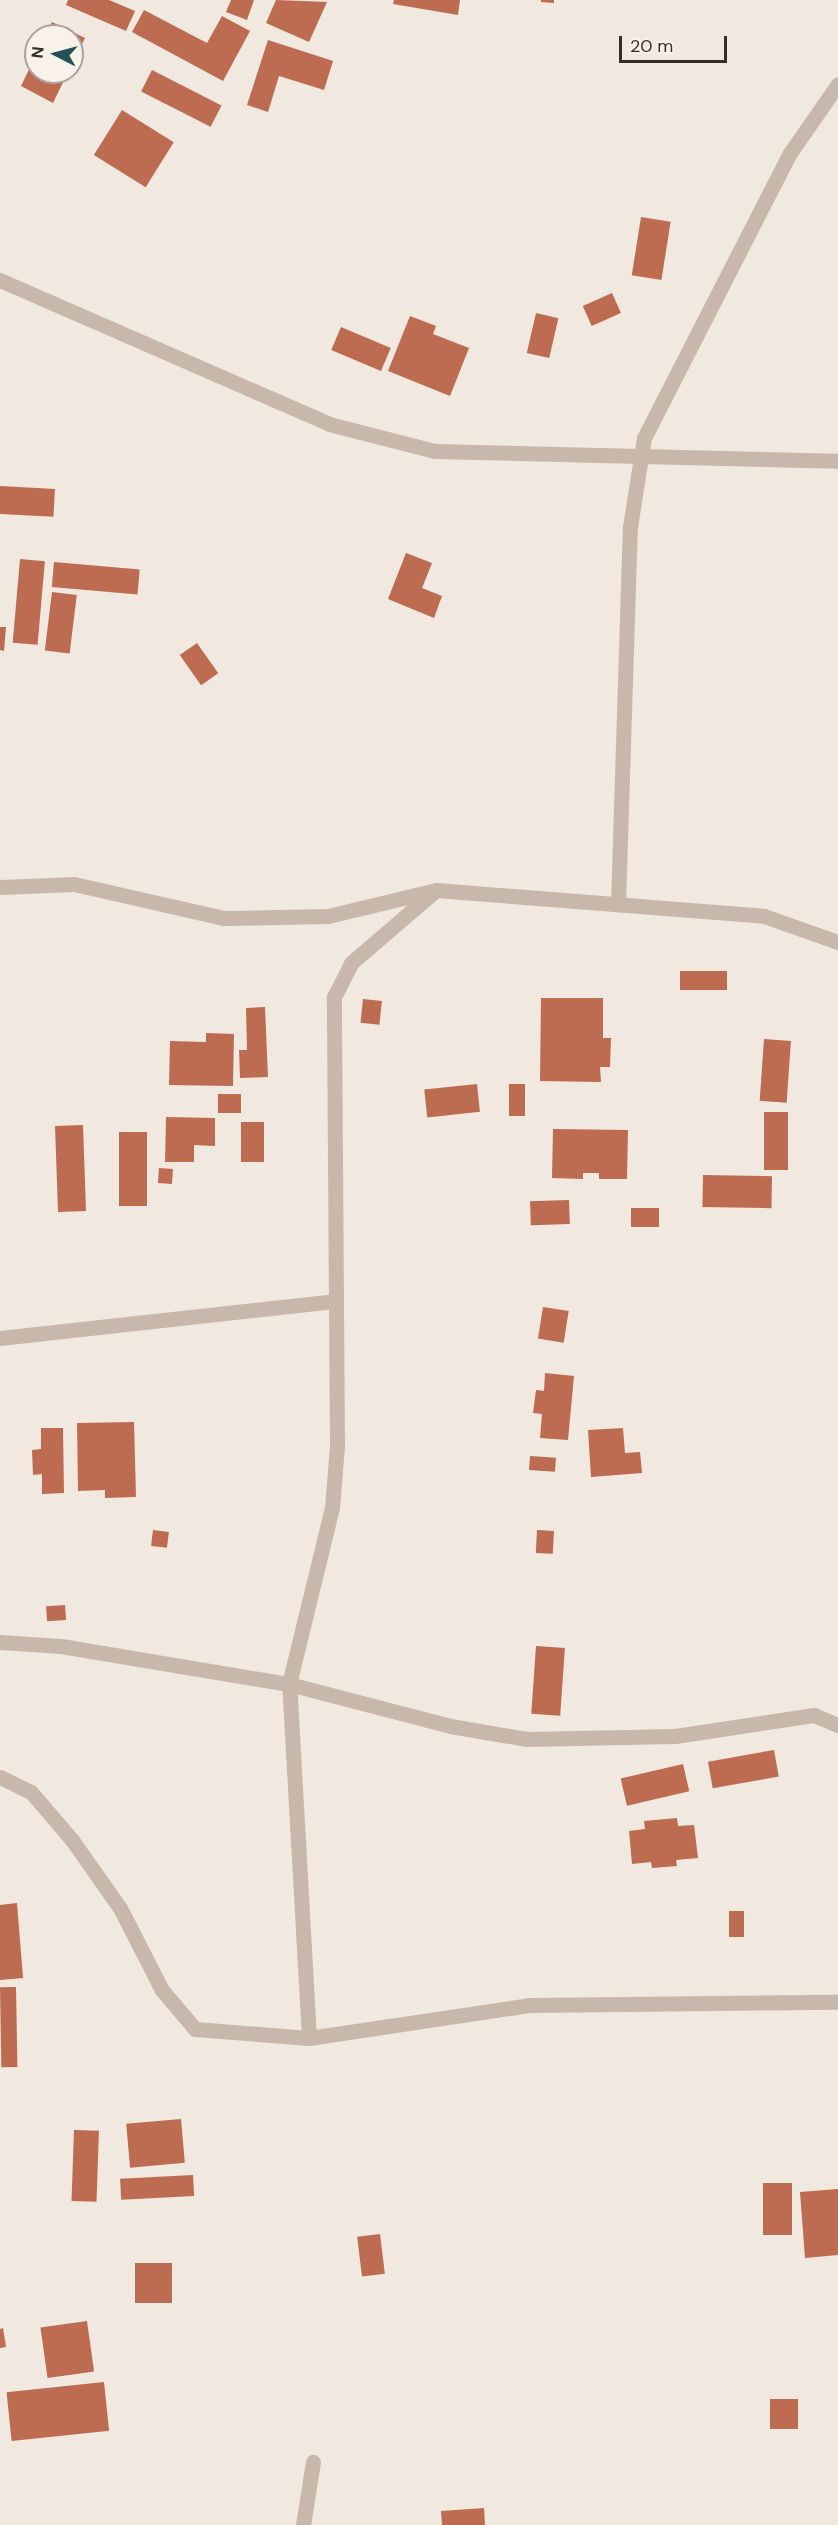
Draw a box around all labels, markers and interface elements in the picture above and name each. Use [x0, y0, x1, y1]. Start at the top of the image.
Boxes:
north arrow [24, 24, 84, 84]
scale bar [622, 24, 730, 62]
text: 20 m [630, 34, 673, 58]
text: N [27, 45, 49, 59]

